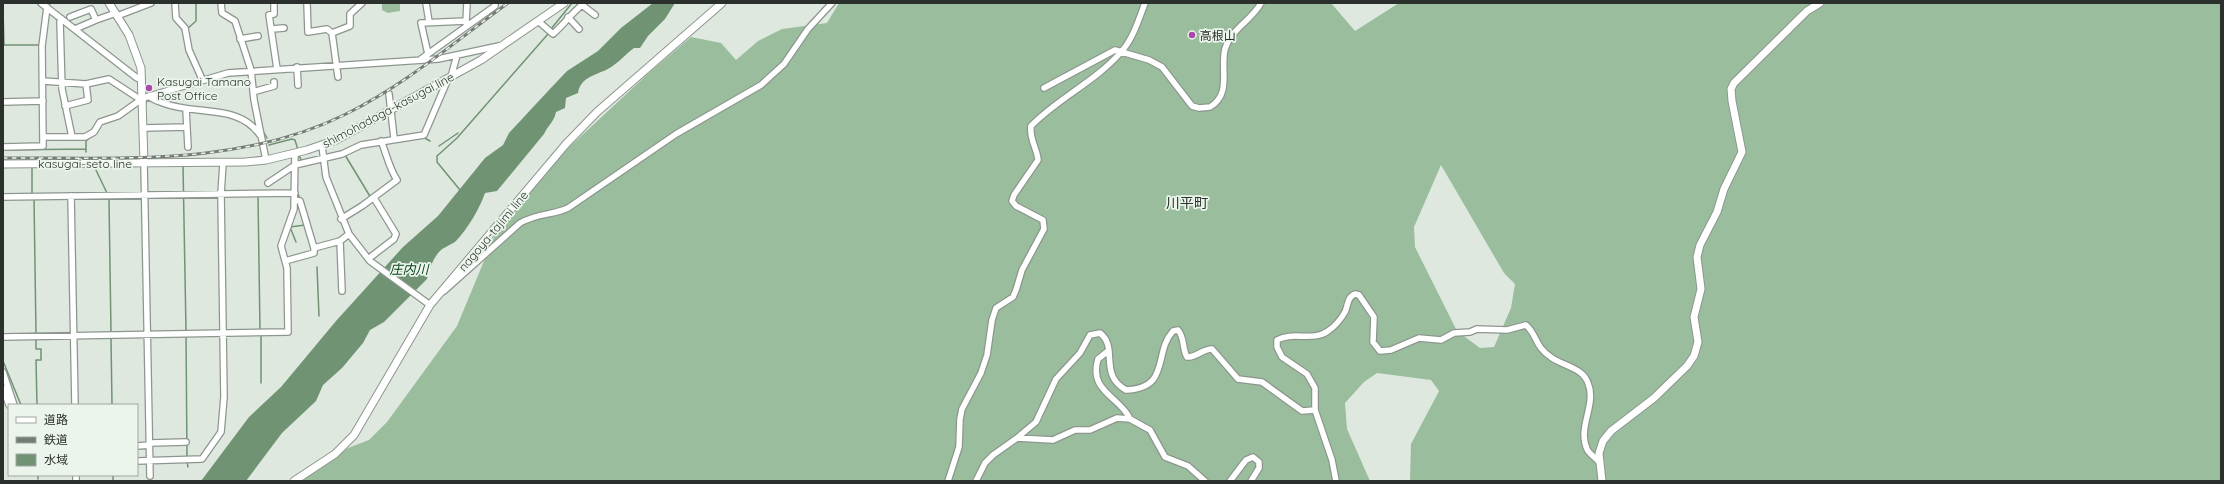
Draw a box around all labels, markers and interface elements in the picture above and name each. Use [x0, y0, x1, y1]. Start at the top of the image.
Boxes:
place label: 高根山 [1200, 28, 1236, 43]
marker: 高根山 [1187, 30, 1197, 40]
street label: shimohadaga-kasugai line [320, 69, 457, 151]
place label: Kasugai Tamano Post Office [157, 74, 251, 103]
marker: Kasugai Tamano Post Office [144, 83, 154, 93]
street label: kasugai-seto line [38, 156, 132, 171]
street label: nagoya-tajimi line [455, 188, 531, 274]
district label: 川平町 [1166, 194, 1208, 212]
water label: 庄内川 [389, 261, 430, 277]
legend [8, 404, 138, 476]
text: 道路 [44, 412, 68, 427]
text: 鉄道 [44, 432, 68, 447]
text: 水域 [44, 452, 68, 467]

